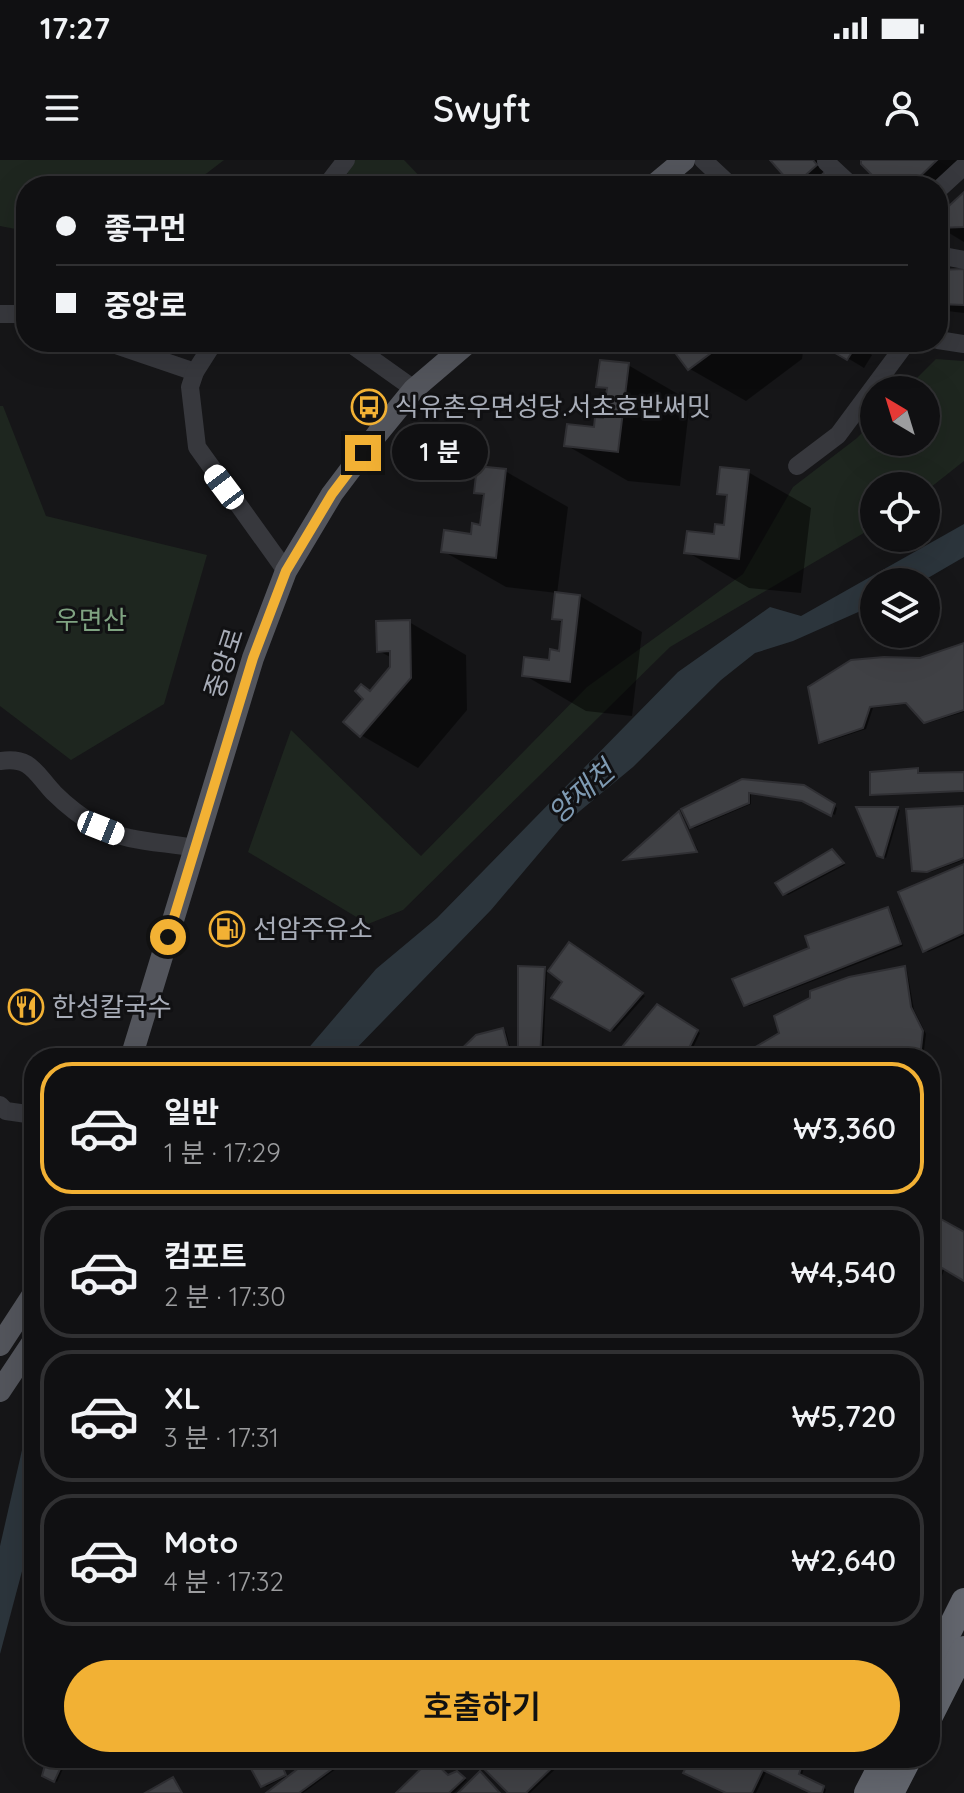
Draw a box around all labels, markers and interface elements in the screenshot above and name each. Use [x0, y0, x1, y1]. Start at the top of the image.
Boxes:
text: 17:27 [40, 9, 110, 47]
icon: menu [40, 86, 84, 130]
text: Swyft [433, 86, 531, 131]
icon: person [880, 86, 924, 130]
text: 좋구먼 [104, 209, 187, 247]
text: 중앙로 [104, 286, 187, 324]
north arrow [860, 376, 940, 456]
map controls [860, 376, 940, 648]
bus stop icon: 식유촌우면성당.서초호반써밋 [350, 388, 388, 426]
place label: 식유촌우면성당.서초호반써밋 [395, 390, 711, 423]
callout: 1 분 [391, 425, 487, 481]
route end [345, 435, 381, 471]
text: 1 분 [419, 435, 461, 468]
car [200, 461, 248, 513]
button: locate [860, 472, 940, 552]
button: layers [860, 568, 940, 648]
park label: 우면산 [55, 603, 127, 636]
street label: 중앙로 [197, 624, 250, 702]
water label: 양재천 [540, 751, 623, 830]
car [74, 808, 128, 848]
fuel station icon: 선암주유소 [208, 910, 246, 948]
place label: 선암주유소 [253, 912, 373, 945]
route start [150, 919, 186, 955]
restaurant icon: 한성칼국수 [7, 988, 45, 1026]
place label: 한성칼국수 [52, 990, 172, 1023]
icon: car [68, 1092, 140, 1164]
text: 일반 [164, 1093, 219, 1131]
text: ₩3,360 [793, 1109, 896, 1147]
text: 1 분 · 17:29 [164, 1136, 281, 1169]
icon: car [68, 1236, 140, 1308]
text: 컴포트 [164, 1237, 247, 1275]
text: ₩4,540 [791, 1253, 896, 1291]
text: 2 분 · 17:30 [164, 1280, 286, 1313]
text: XL [164, 1379, 201, 1417]
icon: car [68, 1380, 140, 1452]
text: ₩5,720 [792, 1397, 896, 1435]
text: 3 분 · 17:31 [164, 1421, 279, 1454]
text: Moto [164, 1523, 238, 1561]
icon: car [68, 1524, 140, 1596]
text: ₩2,640 [791, 1541, 896, 1579]
text: 4 분 · 17:32 [164, 1565, 284, 1598]
button: 호출하기 [64, 1660, 900, 1752]

